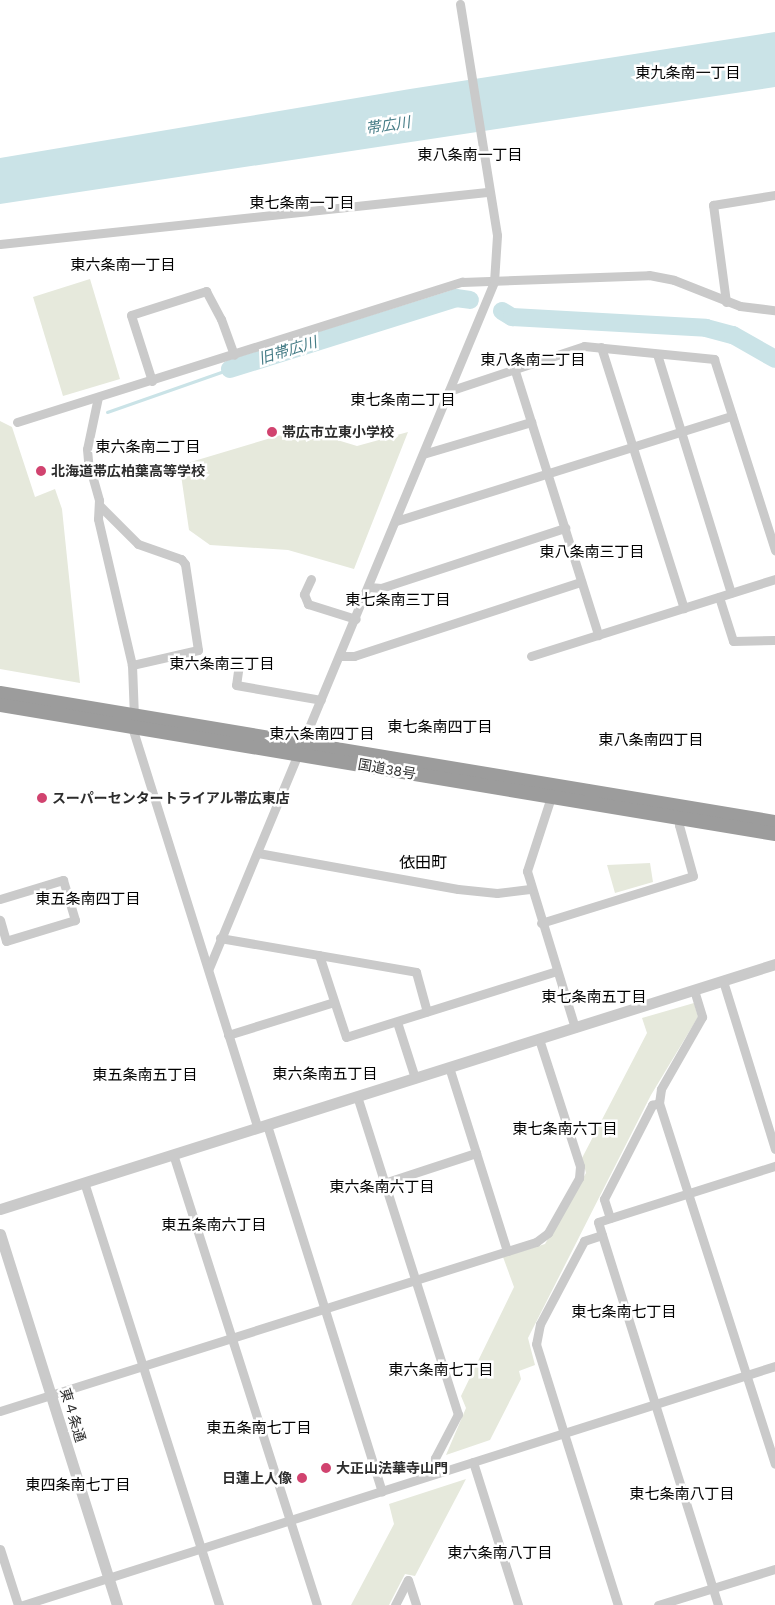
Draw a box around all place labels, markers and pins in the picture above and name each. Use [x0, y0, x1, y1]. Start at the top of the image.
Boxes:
place label: 帯広市立東小学校 [282, 424, 394, 440]
marker: 帯広市立東小学校 [266, 426, 278, 438]
place label: 北海道帯広柏葉高等学校 [51, 463, 205, 479]
marker: 北海道帯広柏葉高等学校 [35, 465, 47, 477]
place label: スーパーセンタートライアル帯広東店 [52, 790, 290, 806]
marker: スーパーセンタートライアル帯広東店 [36, 792, 48, 804]
place label: 大正山法華寺山門 [336, 1460, 448, 1476]
marker: 大正山法華寺山門 [320, 1462, 332, 1474]
place label: 日蓮上人像 [222, 1470, 292, 1486]
marker: 日蓮上人像 [296, 1472, 308, 1484]

